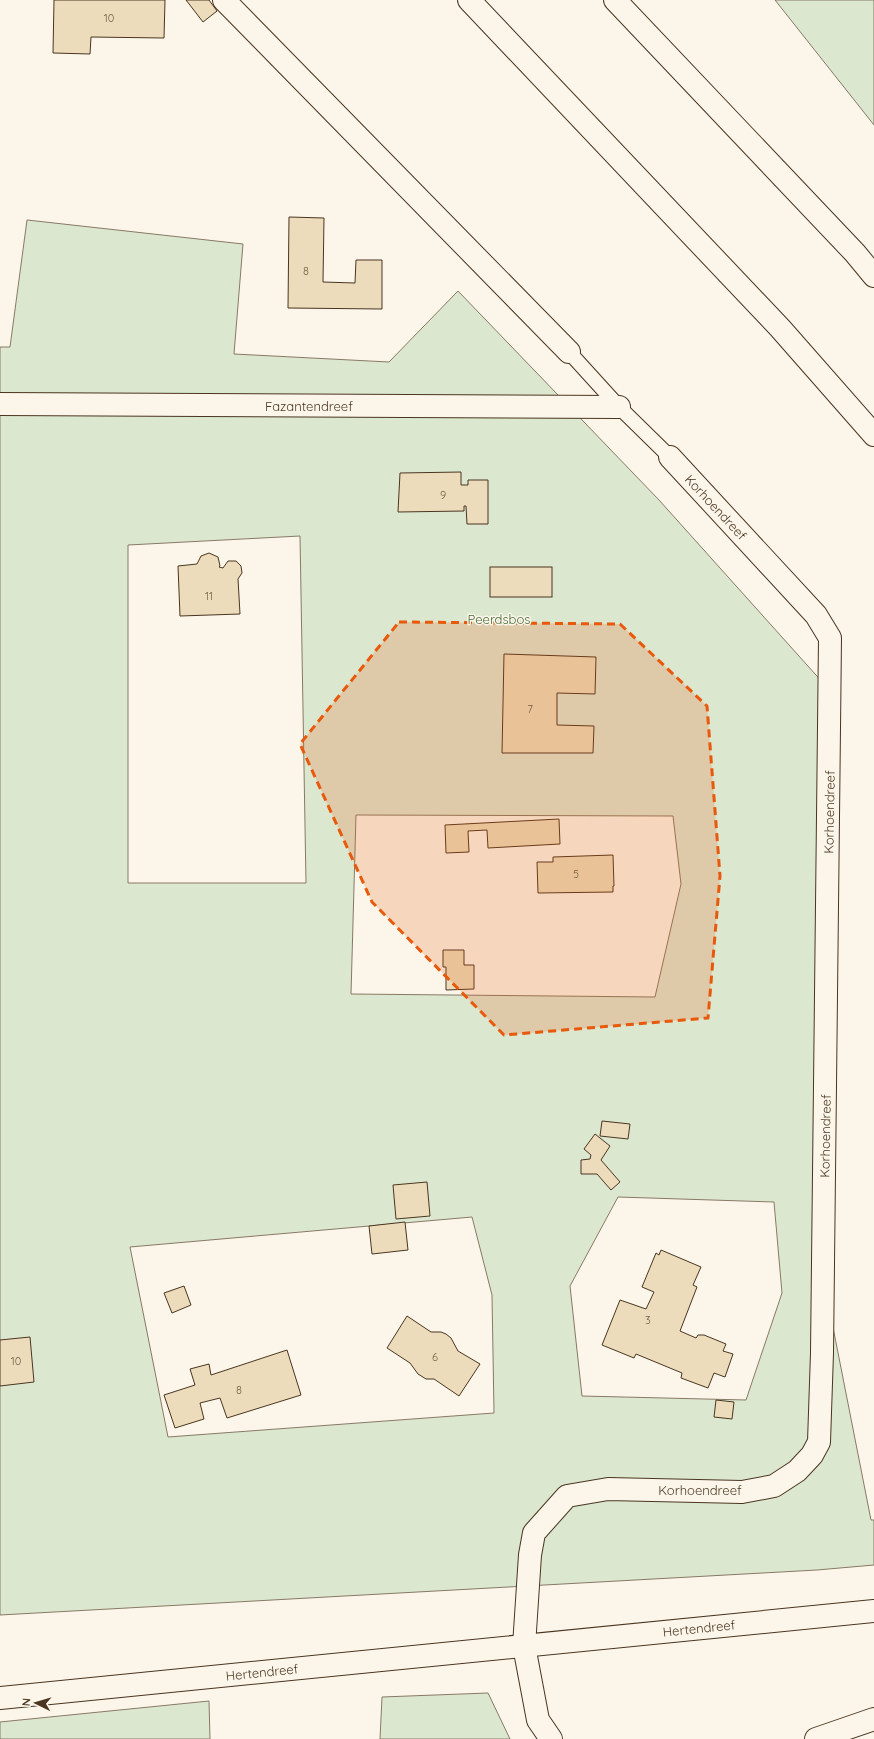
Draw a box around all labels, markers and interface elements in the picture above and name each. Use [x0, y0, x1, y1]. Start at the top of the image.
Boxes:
house number: 10 [104, 11, 114, 25]
house number: 8 [303, 264, 309, 278]
street label: Fazantendreef [265, 398, 353, 414]
street label: Korhoendreef [682, 471, 751, 543]
house number: 9 [440, 488, 446, 502]
house number: 11 [205, 589, 213, 603]
park label: Peerdsbos [468, 611, 530, 627]
house number: 7 [527, 702, 533, 716]
street label: Korhoendreef [820, 770, 838, 854]
house number: 5 [573, 867, 579, 881]
street label: Korhoendreef [816, 1094, 834, 1178]
house number: 3 [645, 1313, 651, 1327]
house number: 6 [432, 1350, 438, 1364]
house number: 10 [11, 1354, 21, 1368]
house number: 8 [236, 1383, 242, 1397]
street label: Korhoendreef [658, 1482, 742, 1498]
street label: Hertendreef [662, 1616, 736, 1640]
street label: Hertendreef [225, 1660, 299, 1684]
north arrow [16, 1683, 56, 1723]
text: N [19, 1697, 33, 1707]

